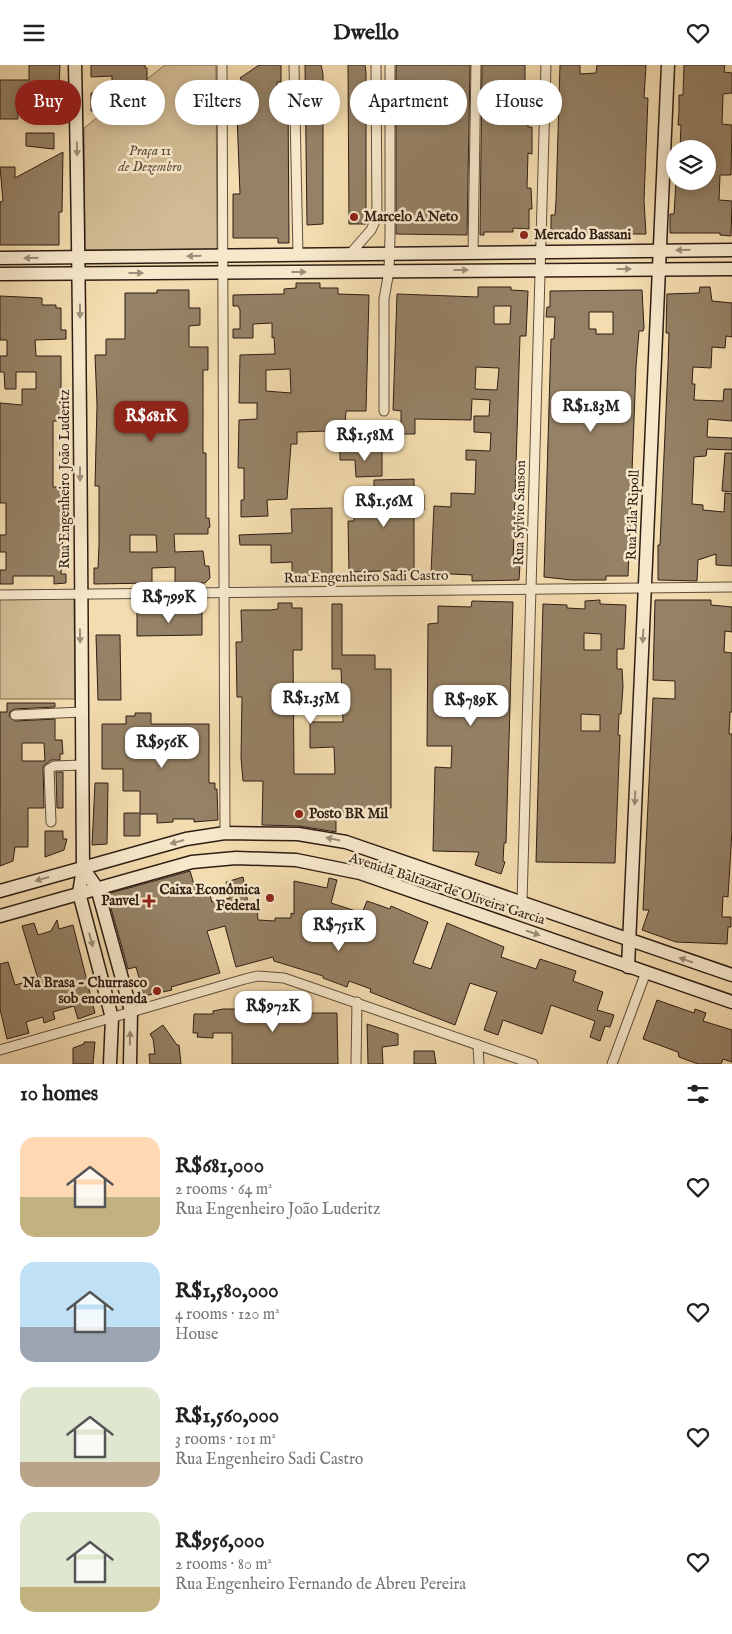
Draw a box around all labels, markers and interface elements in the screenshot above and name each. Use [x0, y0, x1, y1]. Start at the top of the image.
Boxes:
icon: menu [20, 19, 48, 47]
text: Dwello [333, 19, 399, 47]
icon: heart [684, 19, 712, 47]
chip: Buy [15, 80, 81, 125]
chip: Rent [91, 80, 165, 125]
chip: Filters [175, 80, 259, 125]
chip: New [269, 80, 340, 125]
chip: Apartment [350, 80, 467, 125]
chip: House [477, 80, 562, 125]
map controls [666, 140, 716, 190]
button: layers [666, 140, 716, 190]
one-way arrow [73, 141, 81, 157]
park label: Praça 11 de Dezembro [117, 142, 182, 176]
place label: Marcelo A Neto [364, 208, 459, 226]
marker: Marcelo A Neto [348, 211, 360, 223]
place label: Mercado Bassani [534, 226, 631, 244]
marker: Mercado Bassani [518, 229, 530, 241]
one-way arrow [675, 246, 691, 254]
one-way arrow [186, 252, 202, 260]
one-way arrow [23, 254, 39, 262]
one-way arrow [616, 265, 632, 273]
one-way arrow [453, 266, 469, 274]
one-way arrow [291, 268, 307, 276]
one-way arrow [128, 269, 144, 277]
one-way arrow [76, 303, 84, 319]
street label: Rua Engenheiro João Luderitz [56, 389, 74, 569]
pin: R$1.83M [545, 391, 637, 433]
text: R$1.83M [562, 397, 620, 417]
pin: R$681K [110, 401, 192, 443]
text: R$681K [125, 407, 177, 427]
pin: R$1.58M [319, 419, 411, 462]
text: R$1.58M [336, 426, 394, 446]
street label: Rua Sylvio Sanson [510, 460, 530, 566]
one-way arrow [76, 466, 84, 482]
street label: Rua Lila Ripoll [622, 469, 644, 561]
pin: R$1.56M [338, 485, 430, 528]
text: R$1.56M [355, 492, 413, 512]
street label: Rua Engenheiro Sadi Castro [283, 567, 449, 587]
pin: R$799K [128, 581, 210, 624]
text: R$799K [142, 588, 196, 608]
one-way arrow [77, 628, 85, 644]
one-way arrow [639, 628, 647, 644]
pin: R$1.35M [265, 683, 357, 725]
pin: R$789K [430, 685, 512, 727]
text: R$1.35M [282, 689, 340, 709]
text: R$789K [444, 691, 498, 711]
pin: R$956K [121, 727, 203, 769]
text: R$956K [136, 733, 188, 753]
one-way arrow [631, 790, 639, 806]
place label: Posto BR Mil [309, 805, 389, 823]
marker: Posto BR Mil [293, 808, 305, 820]
one-way arrow [324, 835, 340, 843]
one-way arrow [169, 838, 184, 846]
street label: Avenida Baltazar de Oliveira Garcia [346, 848, 548, 930]
one-way arrow [34, 875, 49, 883]
place label: Caixa Econômica Federal [159, 881, 261, 915]
place label: Panvel [101, 892, 140, 910]
marker: Caixa Econômica Federal [264, 892, 276, 904]
marker: Panvel [143, 895, 155, 907]
pin: R$751K [298, 909, 380, 952]
text: R$751K [313, 916, 365, 936]
one-way arrow [525, 930, 540, 937]
one-way arrow [87, 933, 95, 948]
one-way arrow [678, 955, 693, 963]
place label: Na Brasa - Churrasco sob encomenda [22, 974, 148, 1008]
marker: Na Brasa - Churrasco sob encomenda [151, 985, 163, 997]
pin: R$972K [232, 991, 314, 1033]
text: R$972K [246, 997, 300, 1017]
one-way arrow [126, 1029, 134, 1045]
icon: filters [684, 1080, 712, 1108]
text: 10 homes [20, 1081, 98, 1108]
text: R$681,000 [175, 1153, 264, 1180]
icon: home [60, 1157, 120, 1217]
icon: heart [684, 1173, 712, 1201]
text: 2 rooms · 64 m² [175, 1180, 273, 1200]
text: Rua Engenheiro João Luderitz [175, 1200, 380, 1220]
text: R$1,580,000 [175, 1278, 279, 1305]
icon: home [60, 1282, 120, 1342]
icon: heart [684, 1298, 712, 1326]
text: 4 rooms · 120 m² [175, 1305, 280, 1325]
text: House [175, 1325, 218, 1345]
text: R$1,560,000 [175, 1403, 279, 1430]
icon: home [60, 1407, 120, 1467]
icon: heart [684, 1423, 712, 1451]
text: 3 rooms · 101 m² [175, 1430, 276, 1450]
text: Rua Engenheiro Sadi Castro [175, 1450, 363, 1470]
text: R$956,000 [175, 1528, 265, 1555]
icon: home [60, 1532, 120, 1592]
icon: heart [684, 1548, 712, 1576]
text: 2 rooms · 80 m² [175, 1555, 272, 1575]
text: Rua Engenheiro Fernando de Abreu Pereira [175, 1575, 466, 1595]

